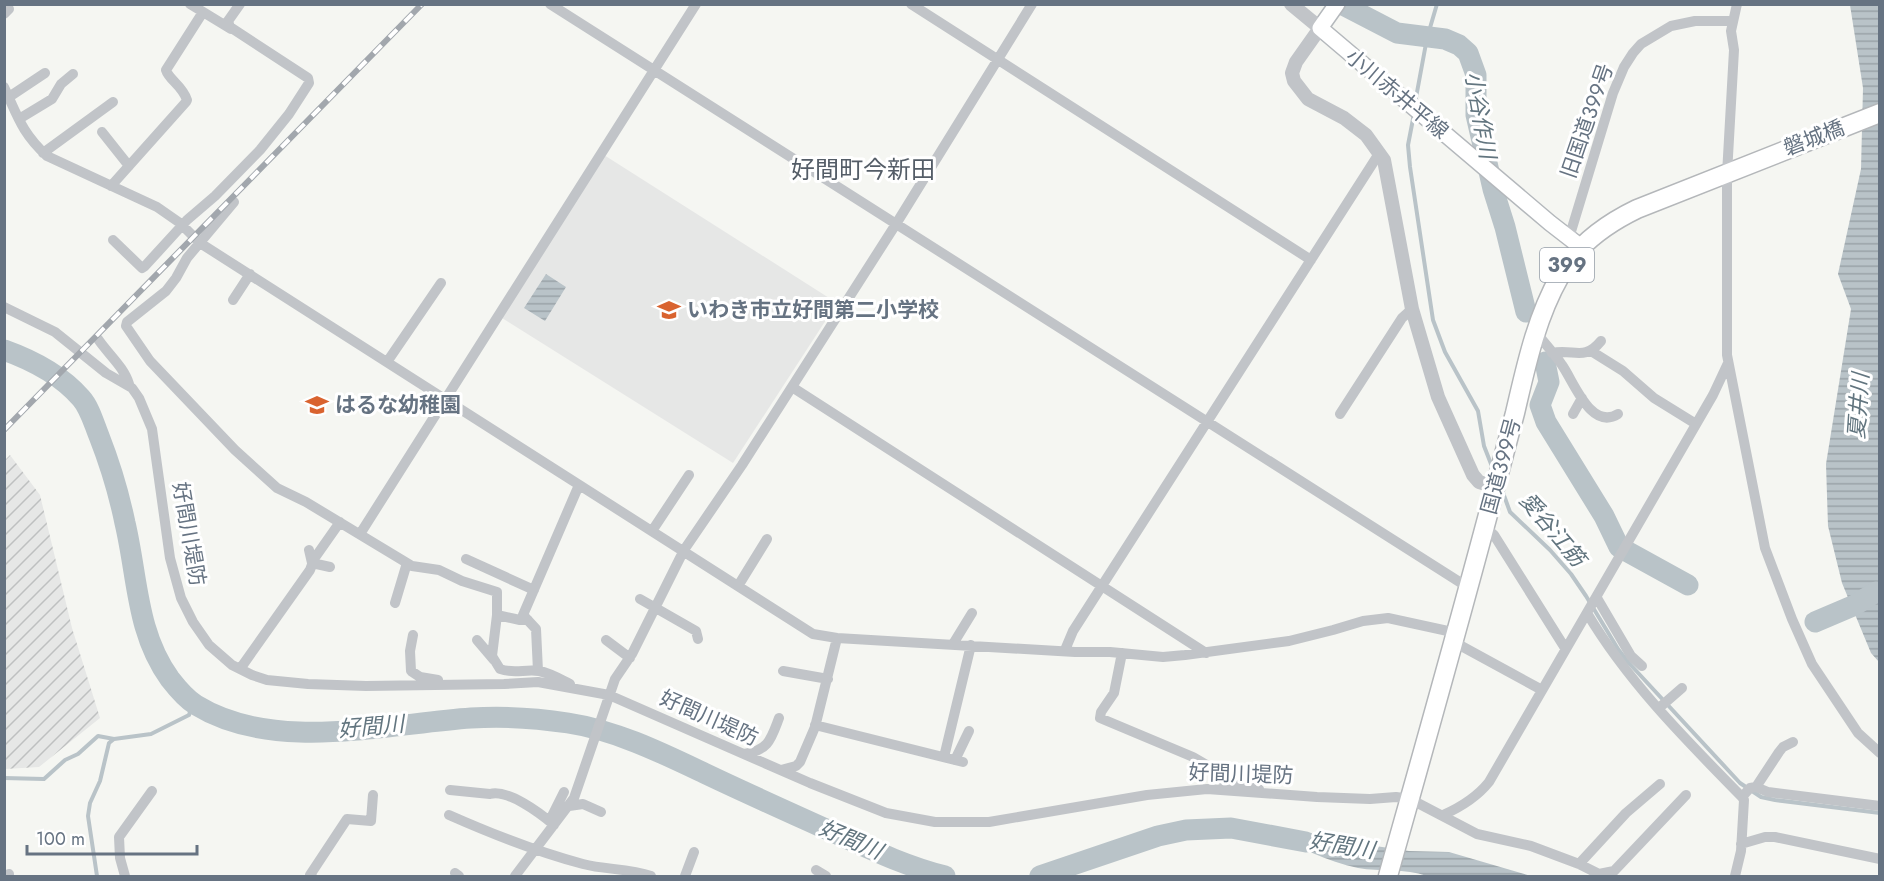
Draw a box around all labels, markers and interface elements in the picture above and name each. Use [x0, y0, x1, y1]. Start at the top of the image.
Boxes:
street label: 小川赤井平線 [1339, 42, 1455, 146]
street label: 旧国道399号 [1553, 60, 1621, 182]
water label: 小谷作川 [1458, 69, 1505, 163]
street label: 磐城橋 [1779, 113, 1849, 163]
district label: 好間町今新田 [791, 152, 935, 187]
road number: 399 [1540, 248, 1594, 282]
place label: いわき市立好間第二小学校 [687, 295, 939, 325]
school or university icon: いわき市立好間第二小学校 [656, 297, 682, 323]
water label: 夏井川 [1840, 370, 1876, 440]
place label: はるな幼稚園 [335, 390, 461, 420]
school or university icon: はるな幼稚園 [304, 392, 330, 418]
street label: 国道399号 [1474, 414, 1528, 518]
street label: 好間川堤防 [165, 480, 213, 588]
water label: 愛谷江筋 [1512, 485, 1595, 575]
street label: 好間川堤防 [655, 683, 763, 753]
water label: 好間川 [337, 707, 407, 745]
street label: 好間川堤防 [1188, 757, 1294, 791]
water label: 好間川 [814, 811, 889, 867]
scale bar [27, 818, 196, 856]
water label: 好間川 [1307, 824, 1379, 866]
text: 100 m [36, 826, 85, 852]

